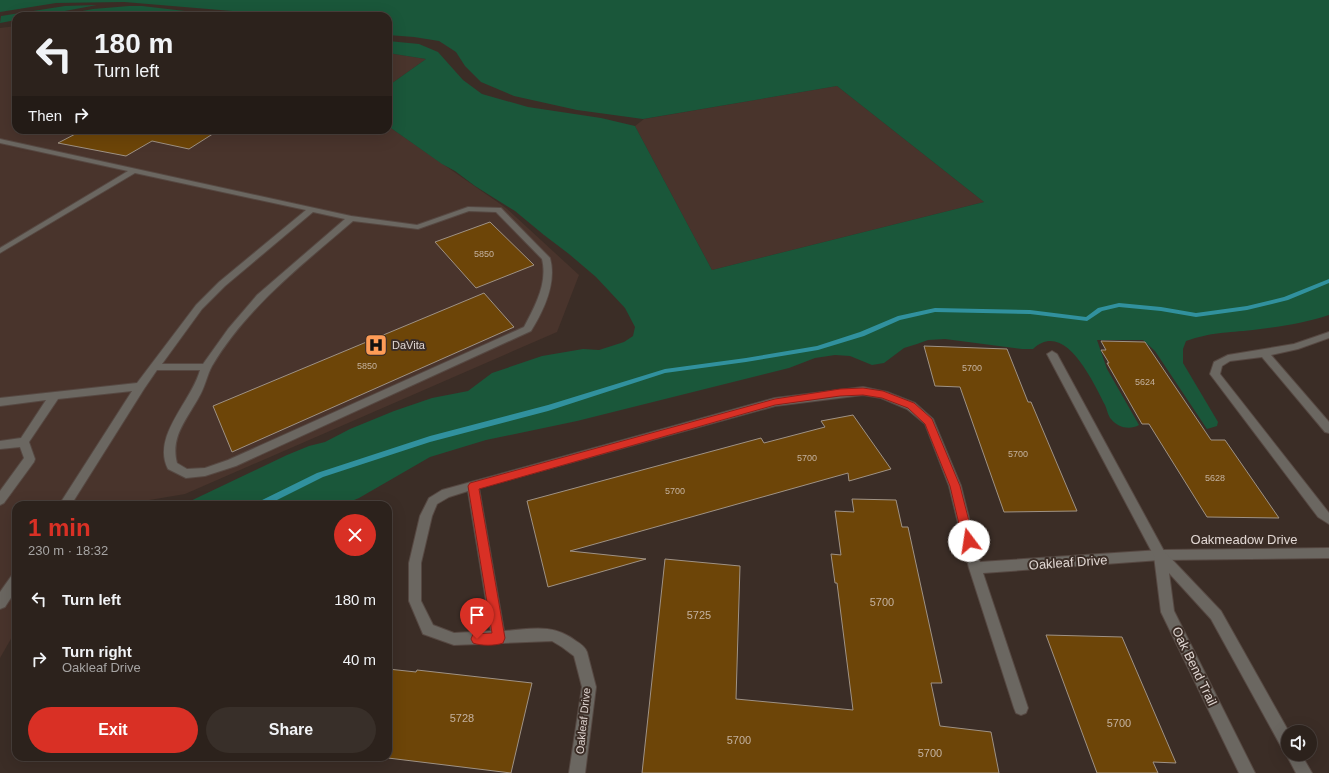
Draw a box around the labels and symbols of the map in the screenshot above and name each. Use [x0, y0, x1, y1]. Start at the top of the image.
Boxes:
house number: 5850 [474, 249, 494, 259]
hospital icon: DaVita [363, 332, 389, 358]
place label: DaVita [392, 339, 426, 351]
house number: 5850 [357, 361, 377, 371]
house number: 5700 [962, 363, 982, 373]
house number: 5624 [1135, 377, 1155, 387]
house number: 5700 [1008, 449, 1028, 459]
house number: 5700 [797, 453, 817, 463]
house number: 5628 [1205, 473, 1225, 483]
house number: 5700 [665, 486, 685, 496]
position arrow [948, 520, 990, 562]
street label: Oakmeadow Drive [1191, 532, 1297, 547]
street label: Oakleaf Drive [1028, 552, 1108, 573]
house number: 5700 [870, 596, 894, 608]
pin [460, 598, 494, 639]
house number: 5725 [687, 609, 711, 621]
street label: Oak Bend Trail [1169, 624, 1220, 708]
street label: Oakleaf Drive [574, 687, 592, 755]
house number: 5728 [450, 712, 474, 724]
house number: 5700 [1107, 717, 1131, 729]
house number: 5700 [727, 734, 751, 746]
house number: 5700 [918, 747, 942, 759]

